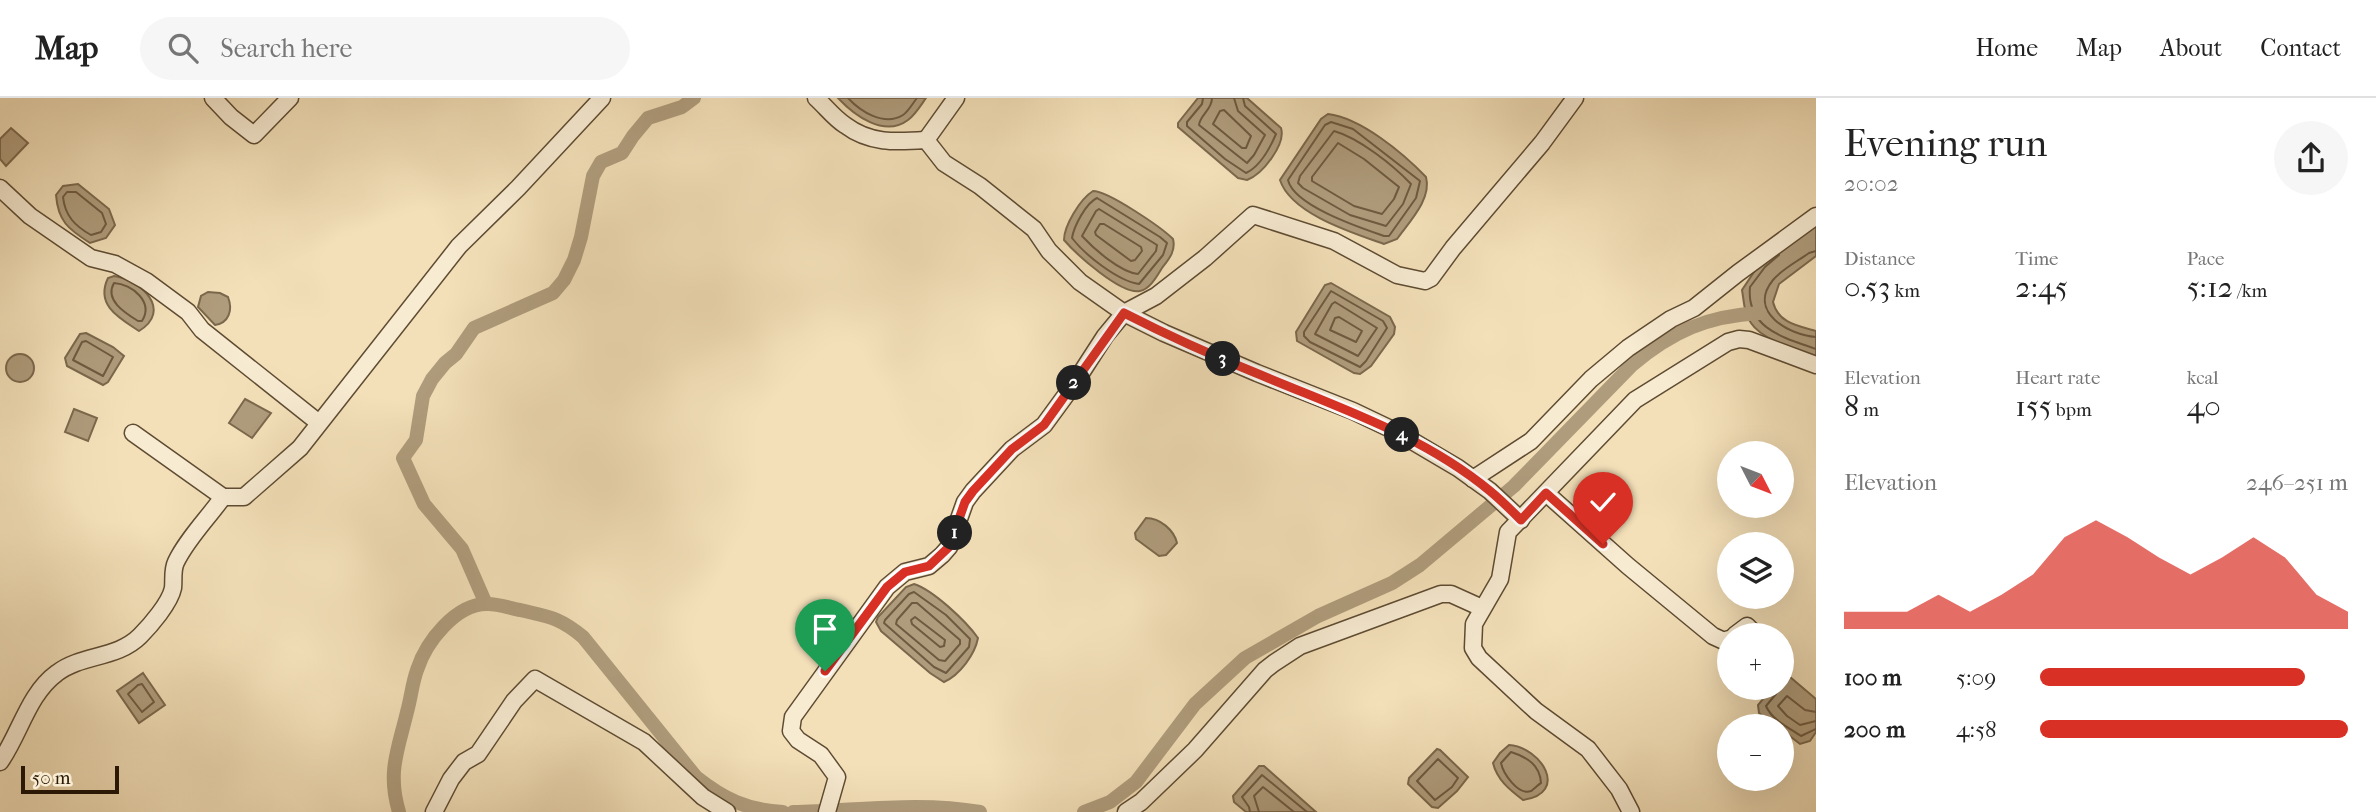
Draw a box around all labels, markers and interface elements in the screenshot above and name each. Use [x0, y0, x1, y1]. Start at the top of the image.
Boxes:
search box [140, 17, 630, 80]
text: Map [35, 29, 98, 68]
icon: search [164, 29, 202, 67]
text: Search here [220, 33, 352, 64]
text: Home [1976, 34, 2038, 62]
text: Map [2076, 34, 2122, 62]
text: About [2160, 34, 2222, 62]
text: Contact [2260, 34, 2341, 62]
text: Evening run [1844, 121, 2047, 166]
button: share [2274, 121, 2348, 195]
text: 20:02 [1844, 170, 1899, 197]
text: Distance [1844, 248, 1915, 270]
text: Time [2015, 248, 2059, 270]
text: Pace [2187, 248, 2225, 270]
text: 0.53 [1844, 270, 1890, 305]
text: 2:45 [2015, 270, 2068, 305]
text: 5:12 [2187, 270, 2233, 305]
text: km [1890, 280, 1920, 302]
text: /km [2233, 280, 2267, 302]
pin: 3 [1206, 342, 1240, 376]
text: 3 [1219, 347, 1226, 369]
pin: 2 [1056, 366, 1092, 400]
text: Elevation [1844, 367, 1921, 389]
text: Heart rate [2015, 367, 2100, 389]
text: kcal [2187, 367, 2219, 389]
text: 2 [1069, 371, 1078, 393]
text: 8 [1844, 389, 1859, 424]
text: 155 [2015, 389, 2052, 424]
text: 40 [2187, 389, 2221, 424]
text: m [1859, 399, 1879, 421]
text: bpm [2052, 399, 2092, 421]
pin: 4 [1384, 418, 1420, 452]
text: 4 [1396, 423, 1407, 445]
north arrow [1717, 441, 1794, 518]
map controls [1717, 441, 1794, 791]
text: Elevation [1844, 469, 1937, 496]
text: 246–251 m [2246, 469, 2348, 496]
pin [1573, 472, 1633, 544]
icon: check [1584, 483, 1622, 521]
pin: 1 [937, 516, 972, 550]
text: 1 [951, 521, 958, 543]
button: layers [1717, 532, 1794, 609]
pin [795, 599, 855, 671]
icon: arrive [806, 610, 844, 648]
button: + [1717, 623, 1794, 700]
text: 100 m [1844, 664, 1902, 691]
text: 5:09 [1956, 664, 1996, 691]
button: − [1717, 714, 1794, 791]
text: 200 m [1844, 716, 1905, 743]
text: 4:58 [1956, 716, 1997, 743]
scale bar [21, 763, 119, 795]
text: 50 m [32, 767, 71, 789]

